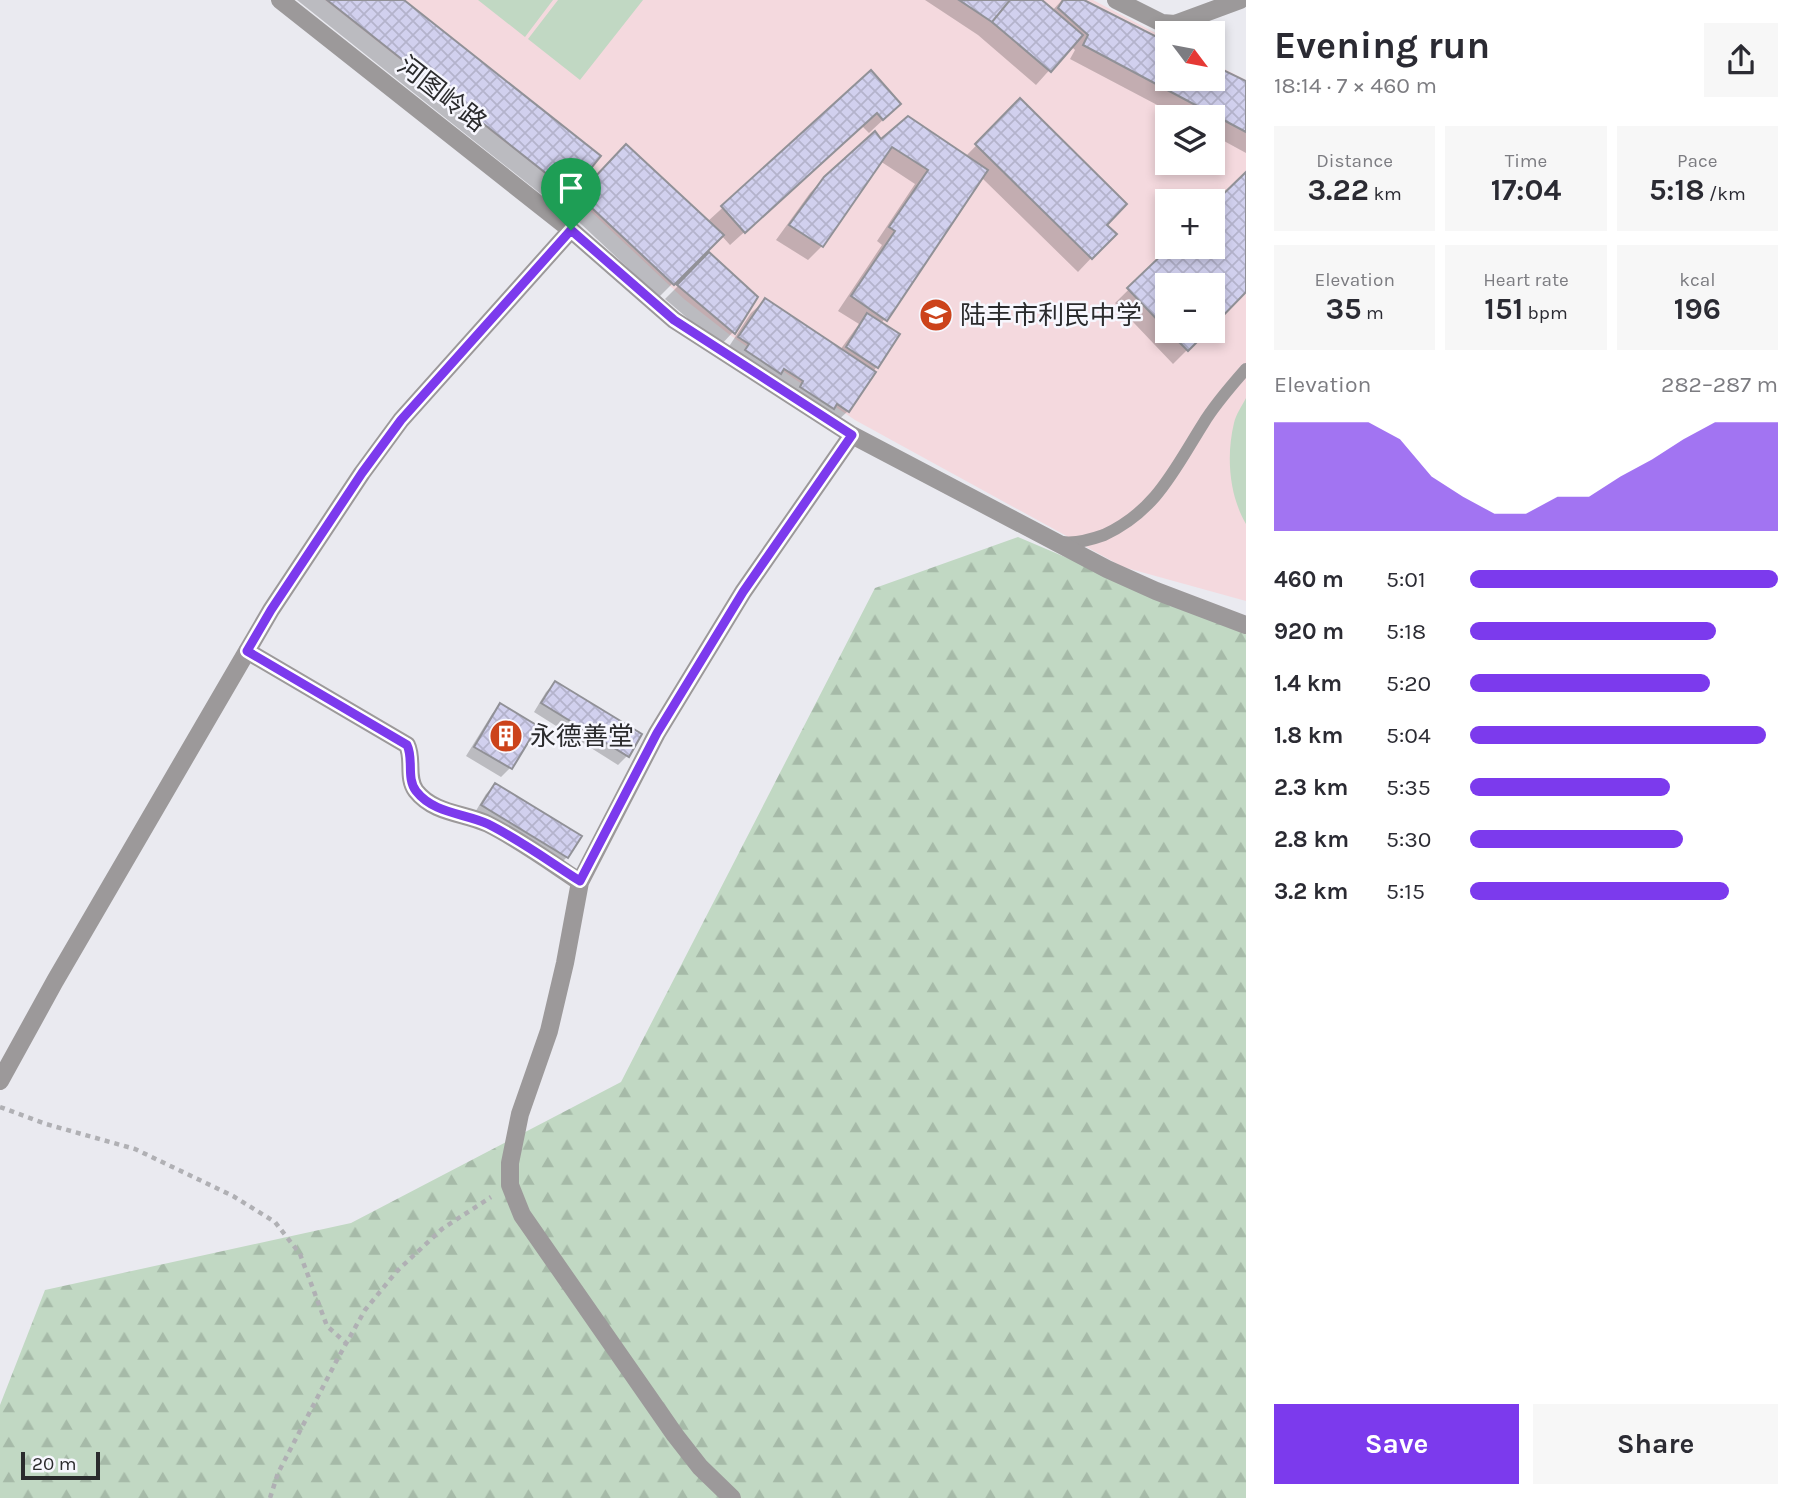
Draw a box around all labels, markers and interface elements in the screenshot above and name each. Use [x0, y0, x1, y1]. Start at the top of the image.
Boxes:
north arrow [1155, 21, 1225, 91]
map controls [1155, 21, 1225, 343]
text: Evening run [1274, 23, 1490, 68]
button: share [1704, 23, 1778, 97]
street label: 河图岭路 [391, 50, 493, 138]
text: 18:14 · 7 × 460 m [1274, 72, 1437, 99]
button: layers [1155, 105, 1225, 175]
text: Distance [1316, 150, 1393, 172]
text: Time [1505, 150, 1547, 172]
text: Pace [1677, 150, 1718, 172]
pin [541, 158, 601, 230]
icon: arrive [552, 169, 590, 207]
text: 3.22 [1307, 172, 1369, 208]
text: 17:04 [1491, 172, 1561, 208]
text: 5:18 [1649, 172, 1705, 208]
text: km [1369, 183, 1402, 205]
text: /km [1705, 183, 1746, 205]
button: + [1155, 189, 1225, 259]
text: Elevation [1314, 269, 1395, 291]
text: Heart rate [1483, 269, 1569, 291]
text: kcal [1679, 269, 1715, 291]
button: − [1155, 273, 1225, 343]
text: 35 [1325, 291, 1362, 327]
text: 151 [1484, 291, 1523, 327]
text: 196 [1674, 291, 1721, 327]
school or university icon: 陆丰市利民中学 [917, 296, 955, 334]
place label: 陆丰市利民中学 [960, 300, 1142, 331]
text: m [1362, 302, 1384, 324]
text: bpm [1523, 302, 1568, 324]
text: Elevation [1274, 371, 1371, 398]
text: 282–287 m [1661, 371, 1778, 398]
text: 460 m [1274, 566, 1344, 593]
text: 5:01 [1386, 566, 1426, 593]
text: 920 m [1274, 618, 1344, 645]
text: 5:18 [1386, 618, 1426, 645]
text: 1.4 km [1274, 670, 1342, 697]
text: 5:20 [1386, 670, 1431, 697]
building icon: 永德善堂 [487, 717, 525, 755]
place label: 永德善堂 [530, 721, 634, 752]
text: 1.8 km [1274, 722, 1343, 749]
text: 5:04 [1386, 722, 1431, 749]
text: 2.3 km [1274, 774, 1348, 801]
text: 5:35 [1386, 774, 1431, 801]
text: 2.8 km [1274, 826, 1349, 853]
text: 5:30 [1386, 826, 1432, 853]
text: 3.2 km [1274, 878, 1348, 905]
text: 5:15 [1386, 878, 1425, 905]
button: Save [1274, 1404, 1519, 1484]
button: Share [1533, 1404, 1778, 1484]
scale bar [21, 1449, 100, 1481]
text: 20 m [32, 1453, 77, 1475]

